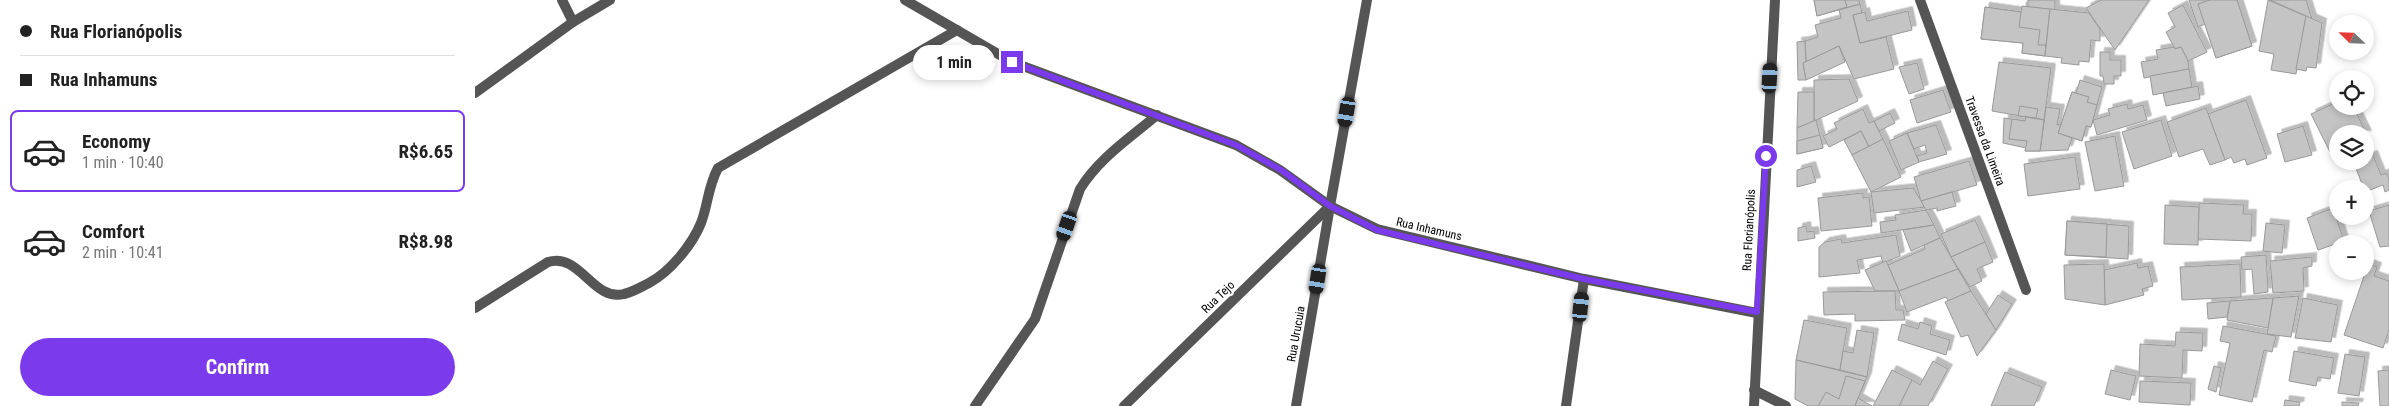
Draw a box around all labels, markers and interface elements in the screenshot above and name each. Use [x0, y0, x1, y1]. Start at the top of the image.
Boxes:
north arrow [2329, 15, 2374, 60]
map controls [2329, 15, 2374, 280]
text: Rua Florianópolis [50, 20, 182, 43]
callout: 1 min [912, 44, 995, 80]
route end [1001, 51, 1023, 73]
text: 1 min [936, 53, 972, 72]
car [1761, 63, 1778, 93]
text: Rua Inhamuns [50, 68, 157, 91]
button: locate [2329, 70, 2374, 115]
street label: Travessa da Limeira [1962, 94, 2008, 188]
car [1337, 96, 1356, 128]
button: layers [2329, 125, 2374, 170]
icon: car [22, 129, 67, 174]
text: Economy [82, 130, 151, 153]
text: R$6.65 [399, 140, 453, 163]
route start [1755, 145, 1777, 167]
text: 1 min · 10:40 [82, 153, 164, 172]
button: + [2329, 180, 2374, 225]
street label: Rua Florianópolis [1740, 189, 1758, 271]
car [1055, 209, 1078, 243]
street label: Rua Inhamuns [1395, 215, 1463, 243]
icon: car [22, 219, 67, 264]
text: Comfort [82, 220, 145, 243]
text: R$8.98 [399, 230, 453, 253]
button: − [2329, 235, 2374, 280]
text: 2 min · 10:41 [82, 243, 164, 262]
car [1308, 263, 1327, 295]
street label: Rua Tejo [1199, 278, 1237, 316]
car [1571, 291, 1590, 323]
street label: Rua Urucuia [1284, 305, 1308, 363]
button: Confirm [20, 338, 455, 396]

